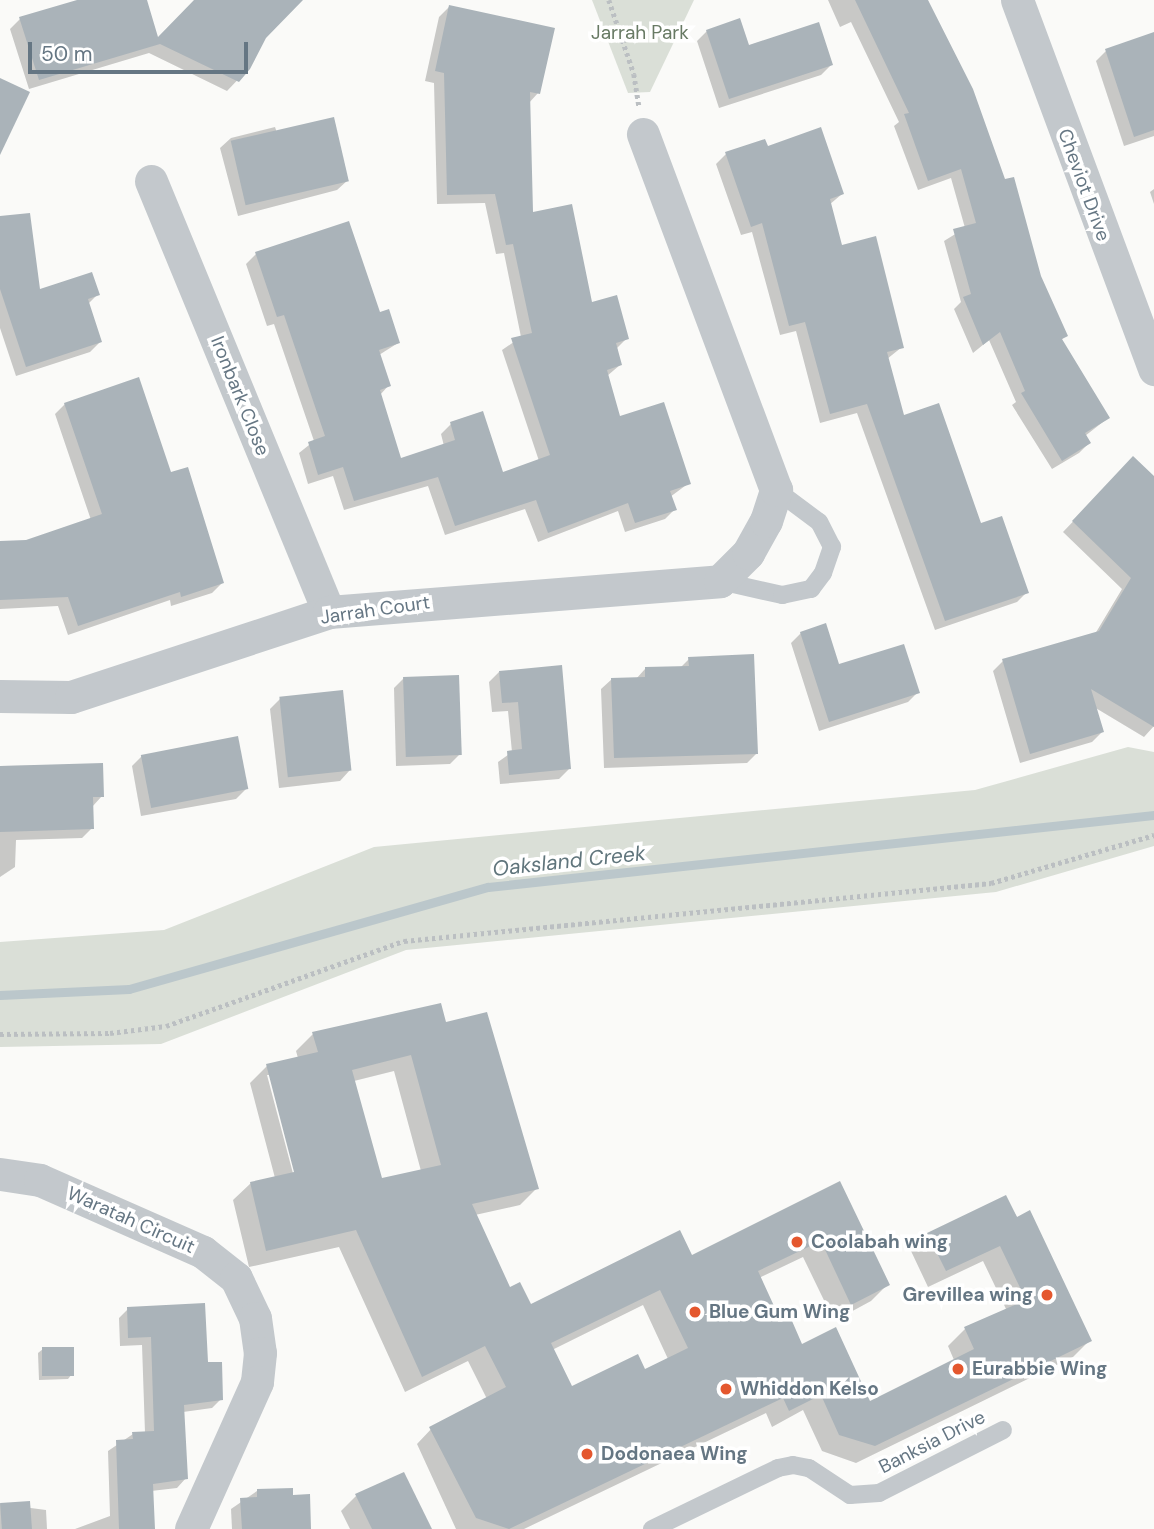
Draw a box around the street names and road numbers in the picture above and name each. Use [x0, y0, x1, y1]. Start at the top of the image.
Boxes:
street label: Cheviot Drive [1053, 126, 1115, 244]
street label: Ironbark Close [206, 333, 274, 459]
street label: Jarrah Court [319, 591, 431, 629]
street label: Waratah Circuit [64, 1182, 198, 1258]
street label: Banksia Drive [875, 1405, 989, 1479]

